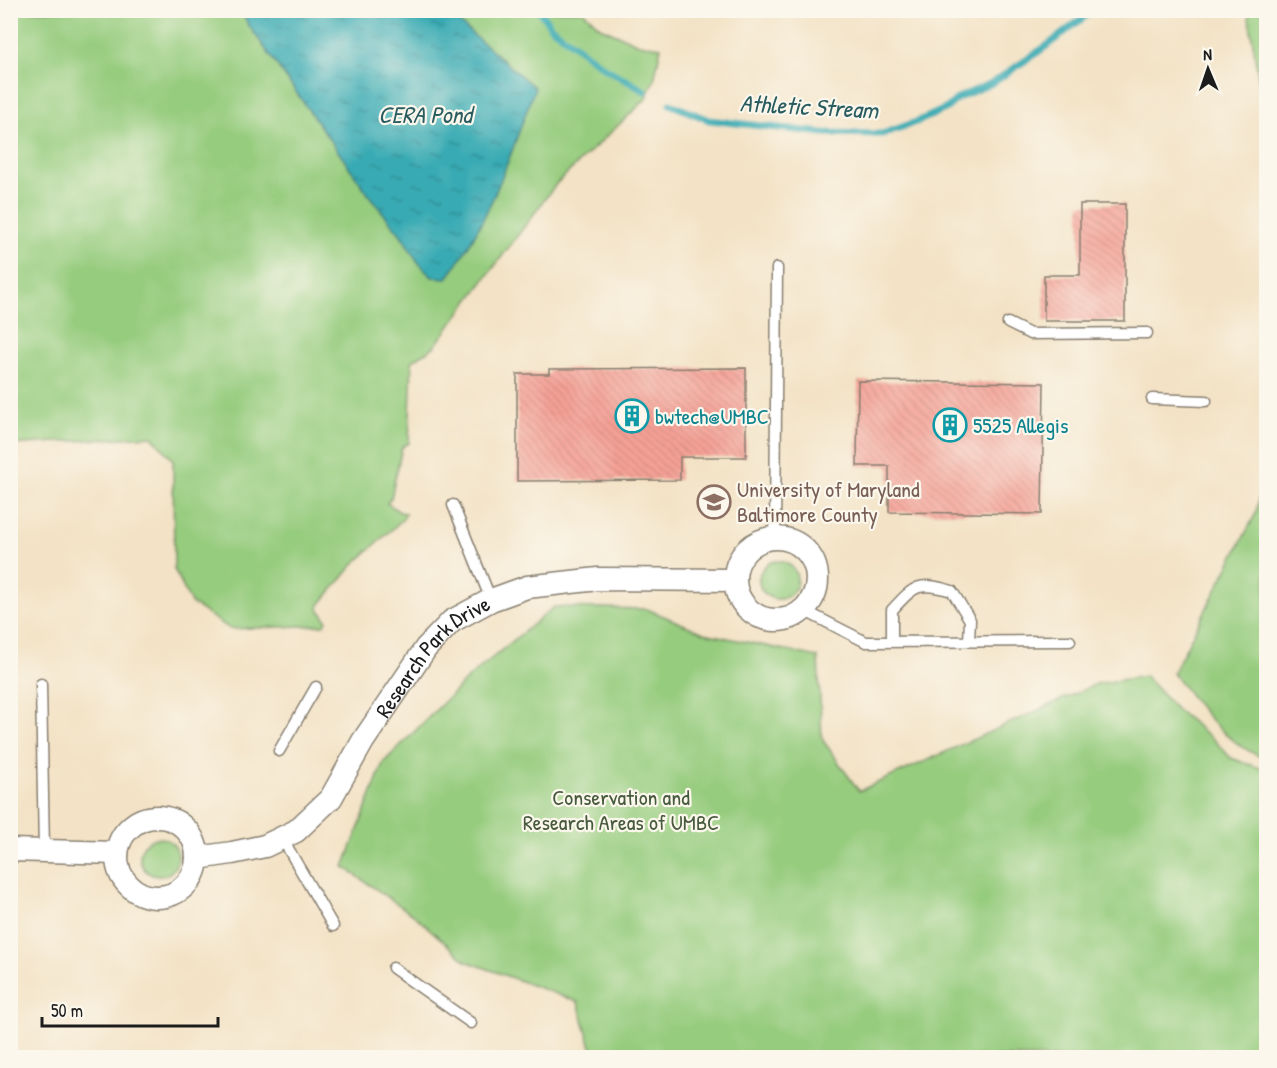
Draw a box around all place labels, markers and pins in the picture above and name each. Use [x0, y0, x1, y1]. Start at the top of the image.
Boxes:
building icon: bwtech@UMBC [614, 398, 650, 434]
place label: bwtech@UMBC [655, 401, 769, 431]
building icon: 5525 Allegis [932, 407, 968, 443]
place label: 5525 Allegis [973, 410, 1068, 440]
place label: University of Maryland Baltimore County [737, 474, 920, 529]
school or university icon: University of Maryland Baltimore County [696, 484, 732, 520]

